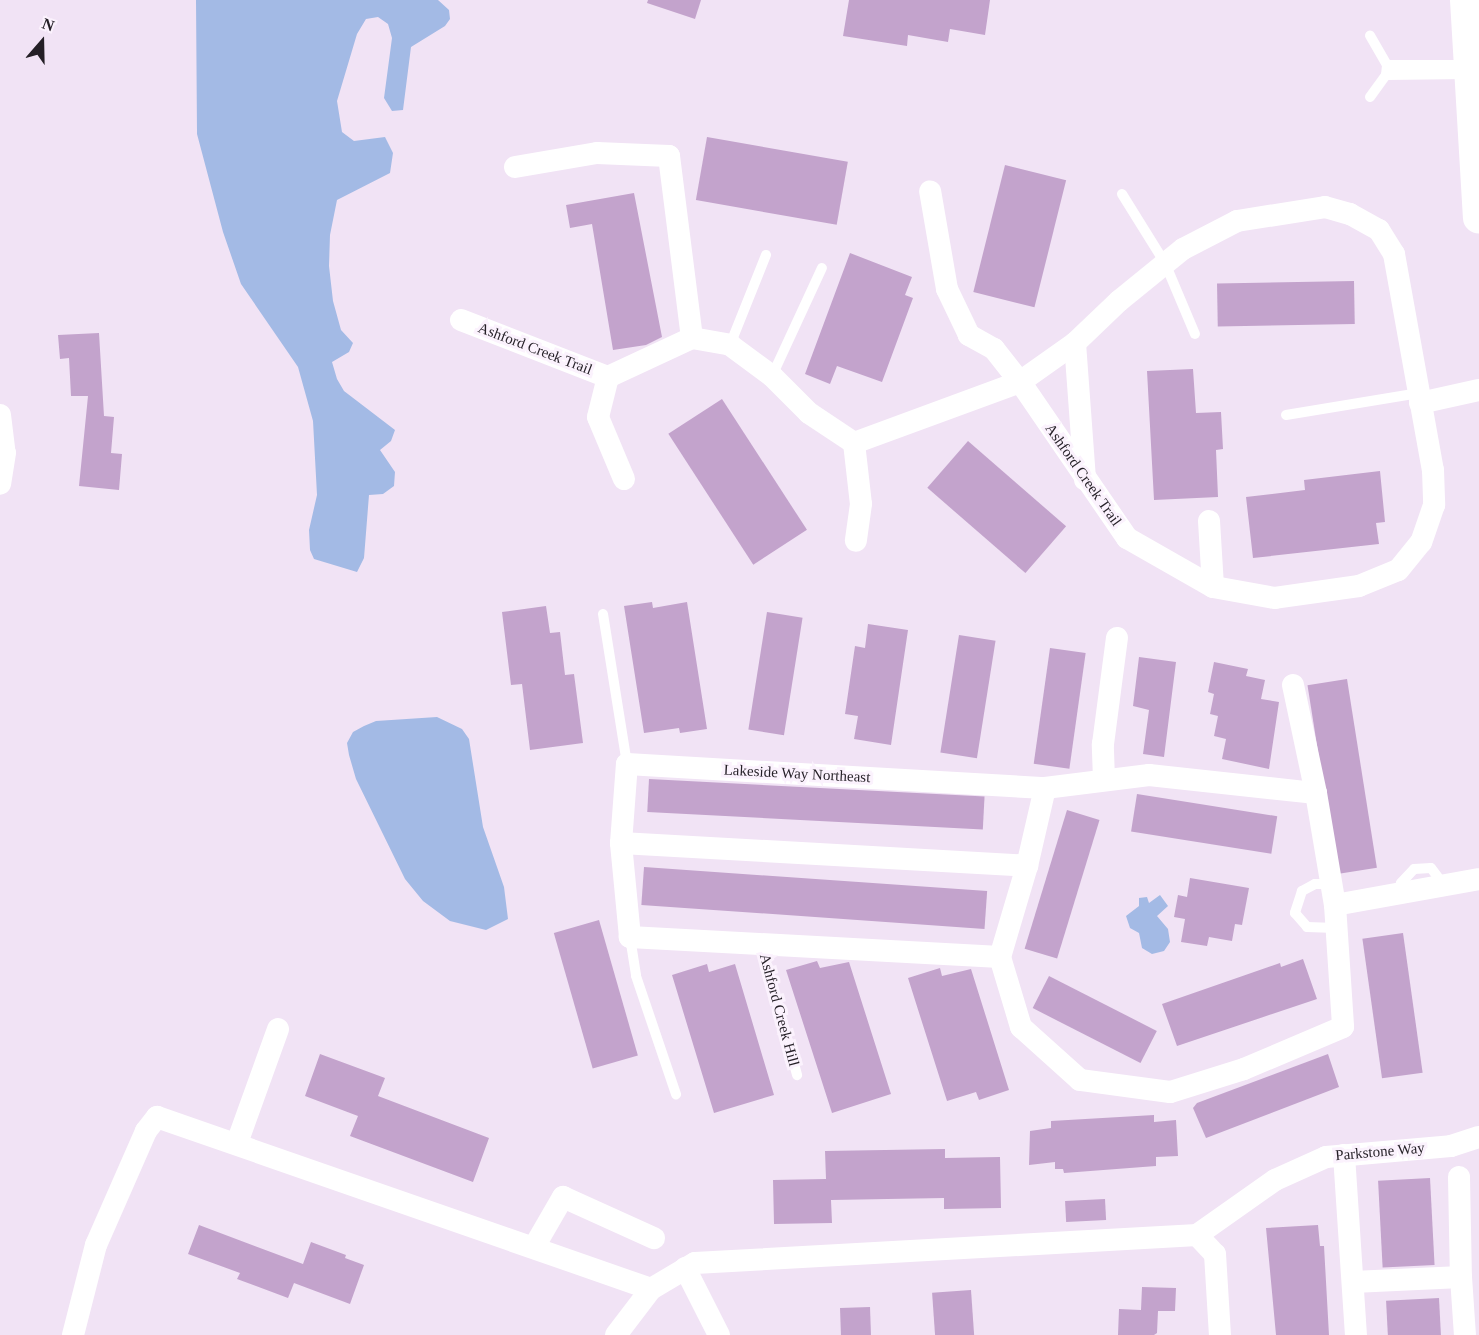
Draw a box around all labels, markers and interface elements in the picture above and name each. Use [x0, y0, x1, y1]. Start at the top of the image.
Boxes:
north arrow [12, 12, 72, 72]
text: N [40, 15, 57, 35]
street label: Ashford Creek Trail [475, 319, 595, 379]
street label: Ashford Creek Trail [1041, 420, 1125, 530]
street label: Lakeside Way Northeast [723, 761, 871, 787]
street label: Ashford Creek Hill [755, 952, 803, 1068]
street label: Parkstone Way [1334, 1139, 1426, 1165]

